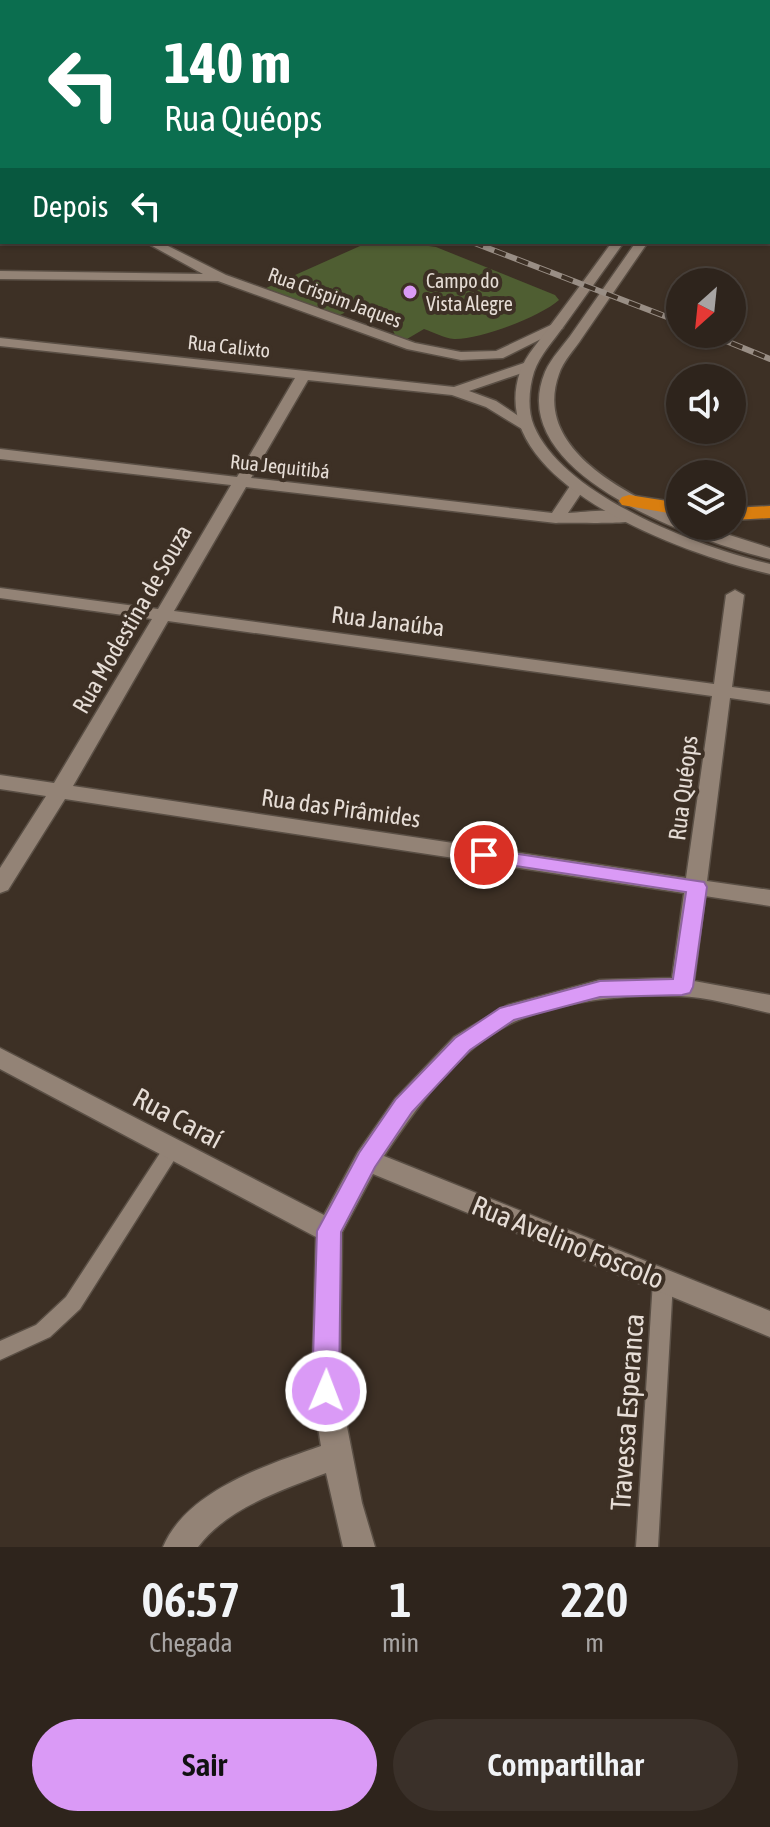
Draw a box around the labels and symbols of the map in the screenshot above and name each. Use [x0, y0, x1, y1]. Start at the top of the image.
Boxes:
street label: Rua Crispim Jaques [265, 262, 405, 332]
north arrow [666, 268, 746, 348]
place label: Campo do Vista Alegre [426, 269, 513, 315]
marker: Campo do Vista Alegre [401, 283, 419, 301]
street label: Rua Calixto [187, 330, 271, 362]
street label: Rua Jequitibá [229, 449, 331, 483]
street label: Rua Modestina de Souza [67, 520, 197, 718]
street label: Rua Janaúba [330, 601, 446, 641]
street label: Rua Quéops [663, 734, 703, 842]
street label: Rua das Pirâmides [260, 783, 422, 833]
pin [450, 821, 518, 889]
street label: Rua Caraí [128, 1081, 228, 1155]
street label: Rua Avelino Foscolo [467, 1189, 669, 1295]
street label: Travessa Esperanca [604, 1312, 650, 1512]
position arrow [284, 1349, 368, 1433]

